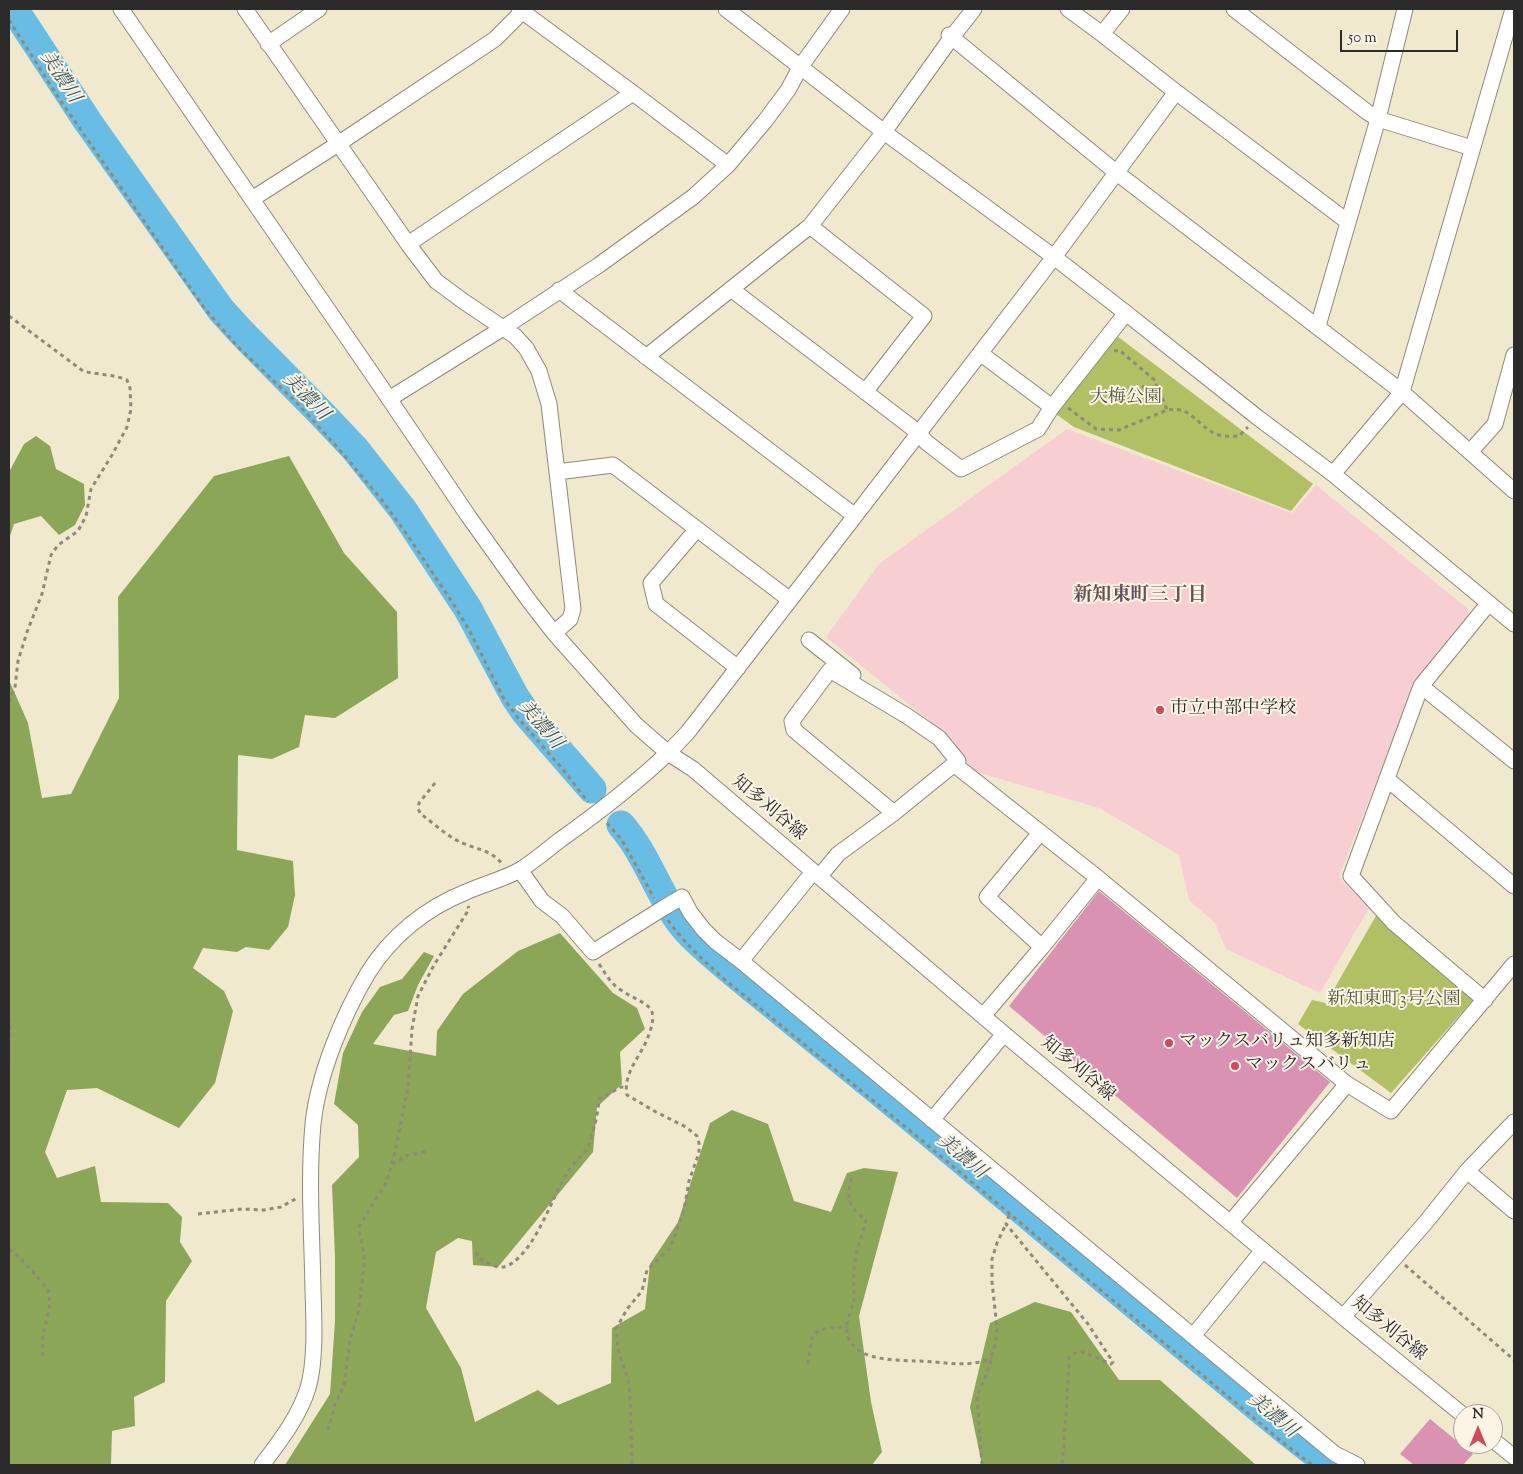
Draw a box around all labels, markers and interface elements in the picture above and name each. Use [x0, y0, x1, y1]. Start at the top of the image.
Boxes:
scale bar [1343, 20, 1460, 52]
text: 50 m [1348, 28, 1377, 49]
water label: 美濃川 [34, 48, 84, 108]
water label: 美濃川 [277, 370, 333, 426]
park label: 大梅公園 [1090, 388, 1162, 410]
district label: 新知東町三丁目 [1074, 586, 1206, 608]
water label: 美濃川 [512, 697, 566, 755]
place label: 市立中部中学校 [1170, 699, 1296, 721]
marker: 市立中部中学校 [1154, 704, 1166, 716]
street label: 知多刈谷線 [727, 772, 809, 846]
park label: 新知東町3号公園 [1327, 990, 1461, 1012]
place label: マックスバリュ知多新知店 [1179, 1032, 1395, 1054]
street label: 知多刈谷線 [1036, 1033, 1118, 1107]
marker: マックスバリュ知多新知店 [1163, 1037, 1175, 1049]
place label: マックスバリュ [1245, 1055, 1371, 1077]
marker: マックスバリュ [1229, 1060, 1241, 1072]
water label: 美濃川 [932, 1131, 990, 1185]
street label: 知多刈谷線 [1346, 1293, 1430, 1367]
water label: 美濃川 [1243, 1390, 1301, 1444]
north arrow [1453, 1404, 1503, 1454]
text: N [1472, 1405, 1484, 1425]

